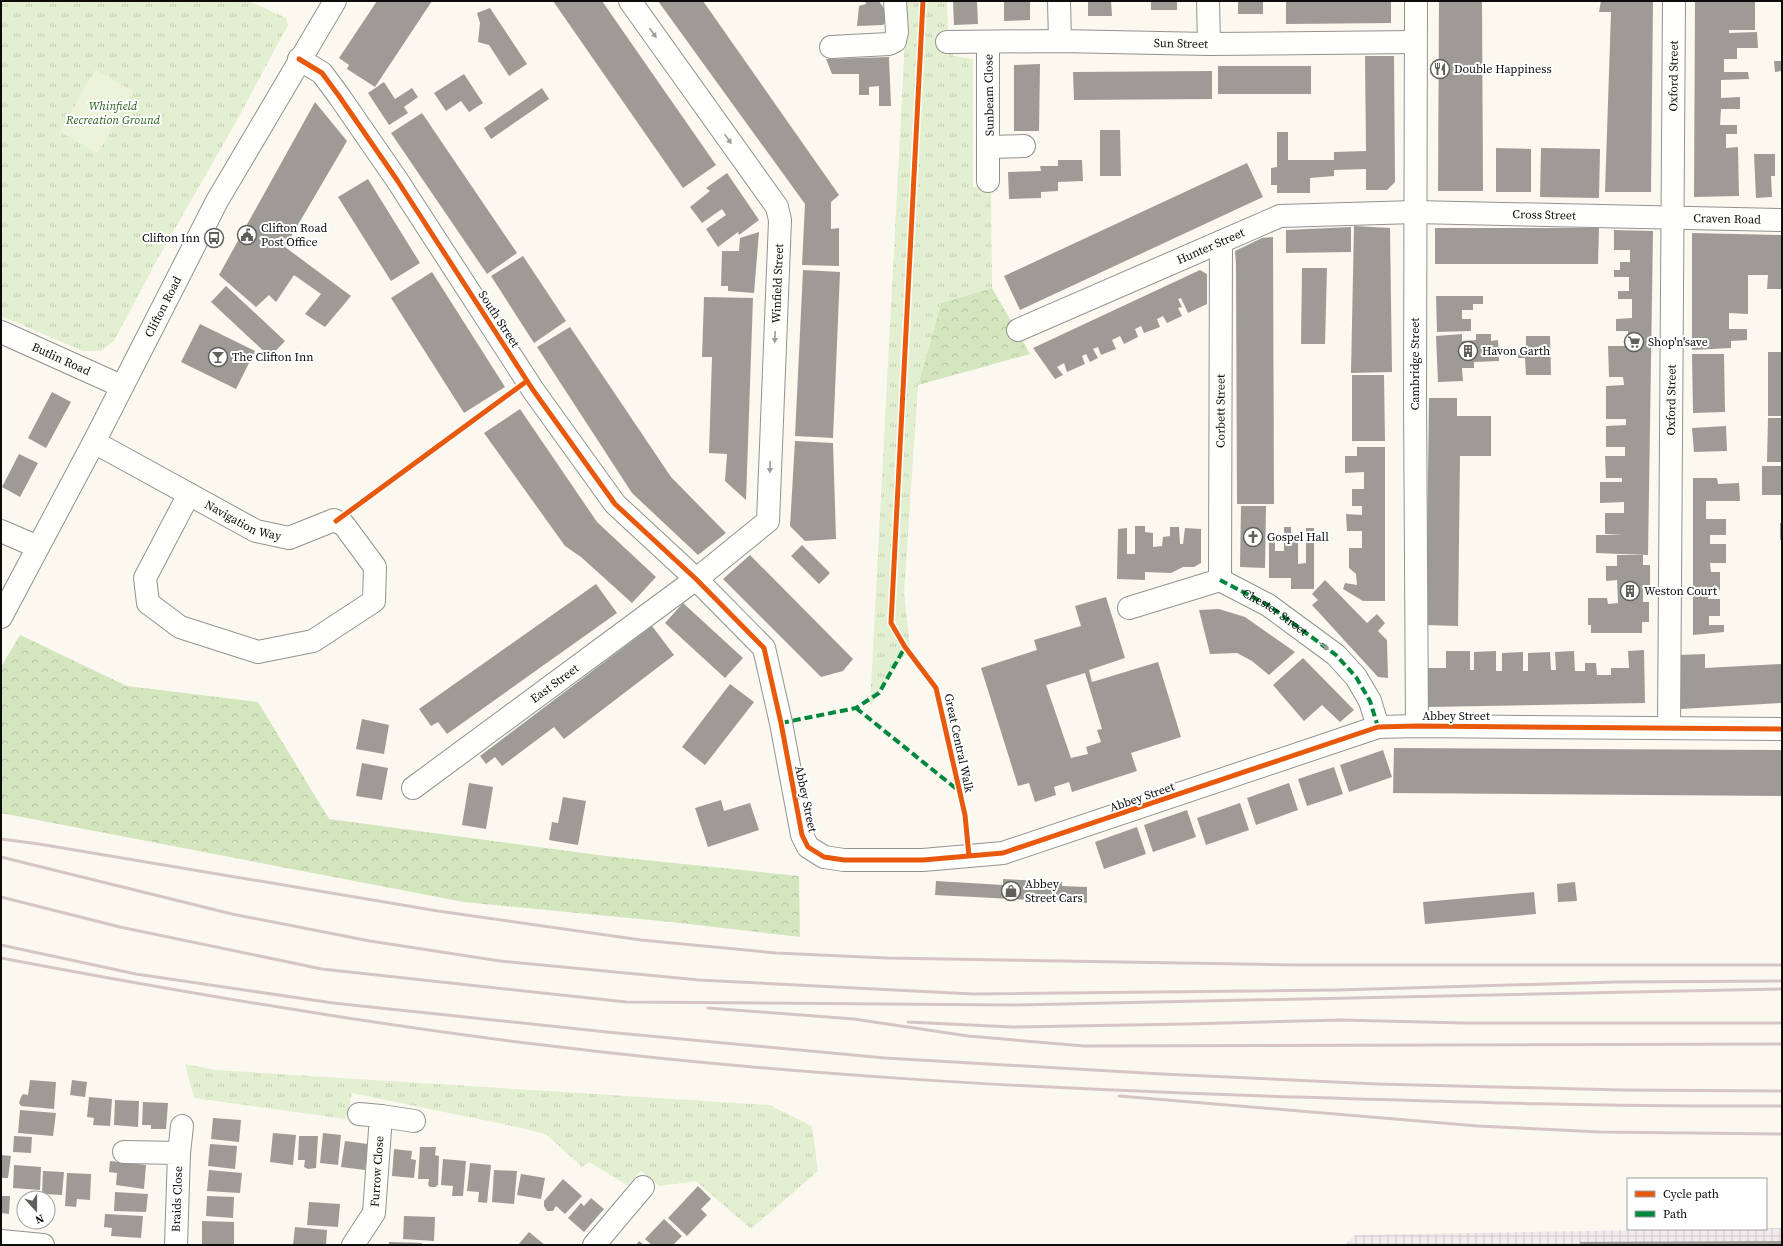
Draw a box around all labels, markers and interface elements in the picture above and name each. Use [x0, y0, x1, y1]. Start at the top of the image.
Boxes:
one-way arrow [649, 27, 657, 38]
street label: Sun Street [1154, 35, 1208, 52]
street label: Oxford Street [1665, 40, 1682, 112]
street label: Sunbeam Close [980, 54, 998, 136]
restaurant icon: Double Happiness [1429, 58, 1451, 80]
place label: Double Happiness [1454, 61, 1552, 77]
park label: Whinfield Recreation Ground [65, 98, 161, 128]
one-way arrow [724, 133, 733, 144]
street label: Cross Street [1512, 206, 1576, 224]
street label: Craven Road [1693, 210, 1761, 228]
place label: Clifton Road Post Office [261, 220, 327, 250]
public building icon: Clifton Road Post Office [236, 224, 258, 246]
street label: Hunter Street [1174, 224, 1247, 268]
bus stop icon: Clifton Inn [203, 227, 225, 249]
place label: Clifton Inn [142, 230, 200, 246]
street label: Winfield Street [768, 243, 787, 324]
street label: Clifton Road [141, 273, 185, 340]
street label: South Street [475, 288, 523, 350]
street label: Cambridge Street [1407, 318, 1423, 410]
one-way arrow [772, 331, 779, 343]
supermarket icon: Shop'n'save [1623, 331, 1645, 353]
place label: Shop'n'save [1648, 334, 1708, 350]
street label: Butlin Road [29, 339, 93, 379]
building icon: Havon Garth [1457, 340, 1479, 362]
place label: Havon Garth [1482, 343, 1550, 359]
bar icon: The Clifton Inn [207, 346, 229, 368]
place label: The Clifton Inn [232, 349, 313, 365]
street label: Oxford Street [1663, 364, 1679, 436]
street label: Corbett Street [1212, 374, 1229, 448]
one-way arrow [767, 461, 773, 474]
street label: Navigation Way [202, 496, 284, 544]
church icon: Gospel Hall [1242, 526, 1264, 548]
place label: Gospel Hall [1267, 529, 1329, 545]
building icon: Weston Court [1619, 580, 1641, 602]
place label: Weston Court [1644, 583, 1717, 599]
street label: Chester Street [1240, 585, 1311, 639]
one-way arrow [1318, 642, 1329, 650]
street label: East Street [527, 660, 582, 707]
street label: Great Central Walk [941, 692, 977, 794]
street label: Abbey Street [1422, 708, 1490, 724]
street label: Abbey Street [791, 764, 821, 834]
street label: Abbey Street [1107, 778, 1177, 816]
place label: Abbey Street Cars [1025, 876, 1083, 906]
shop icon: Abbey Street Cars [1000, 880, 1022, 902]
street label: Furrow Close [366, 1135, 388, 1208]
street label: Braids Close [168, 1166, 186, 1232]
legend [1627, 1178, 1767, 1230]
text: Cycle path [1663, 1186, 1719, 1202]
north arrow [16, 1190, 56, 1230]
text: Path [1663, 1206, 1687, 1222]
text: N [33, 1210, 46, 1227]

